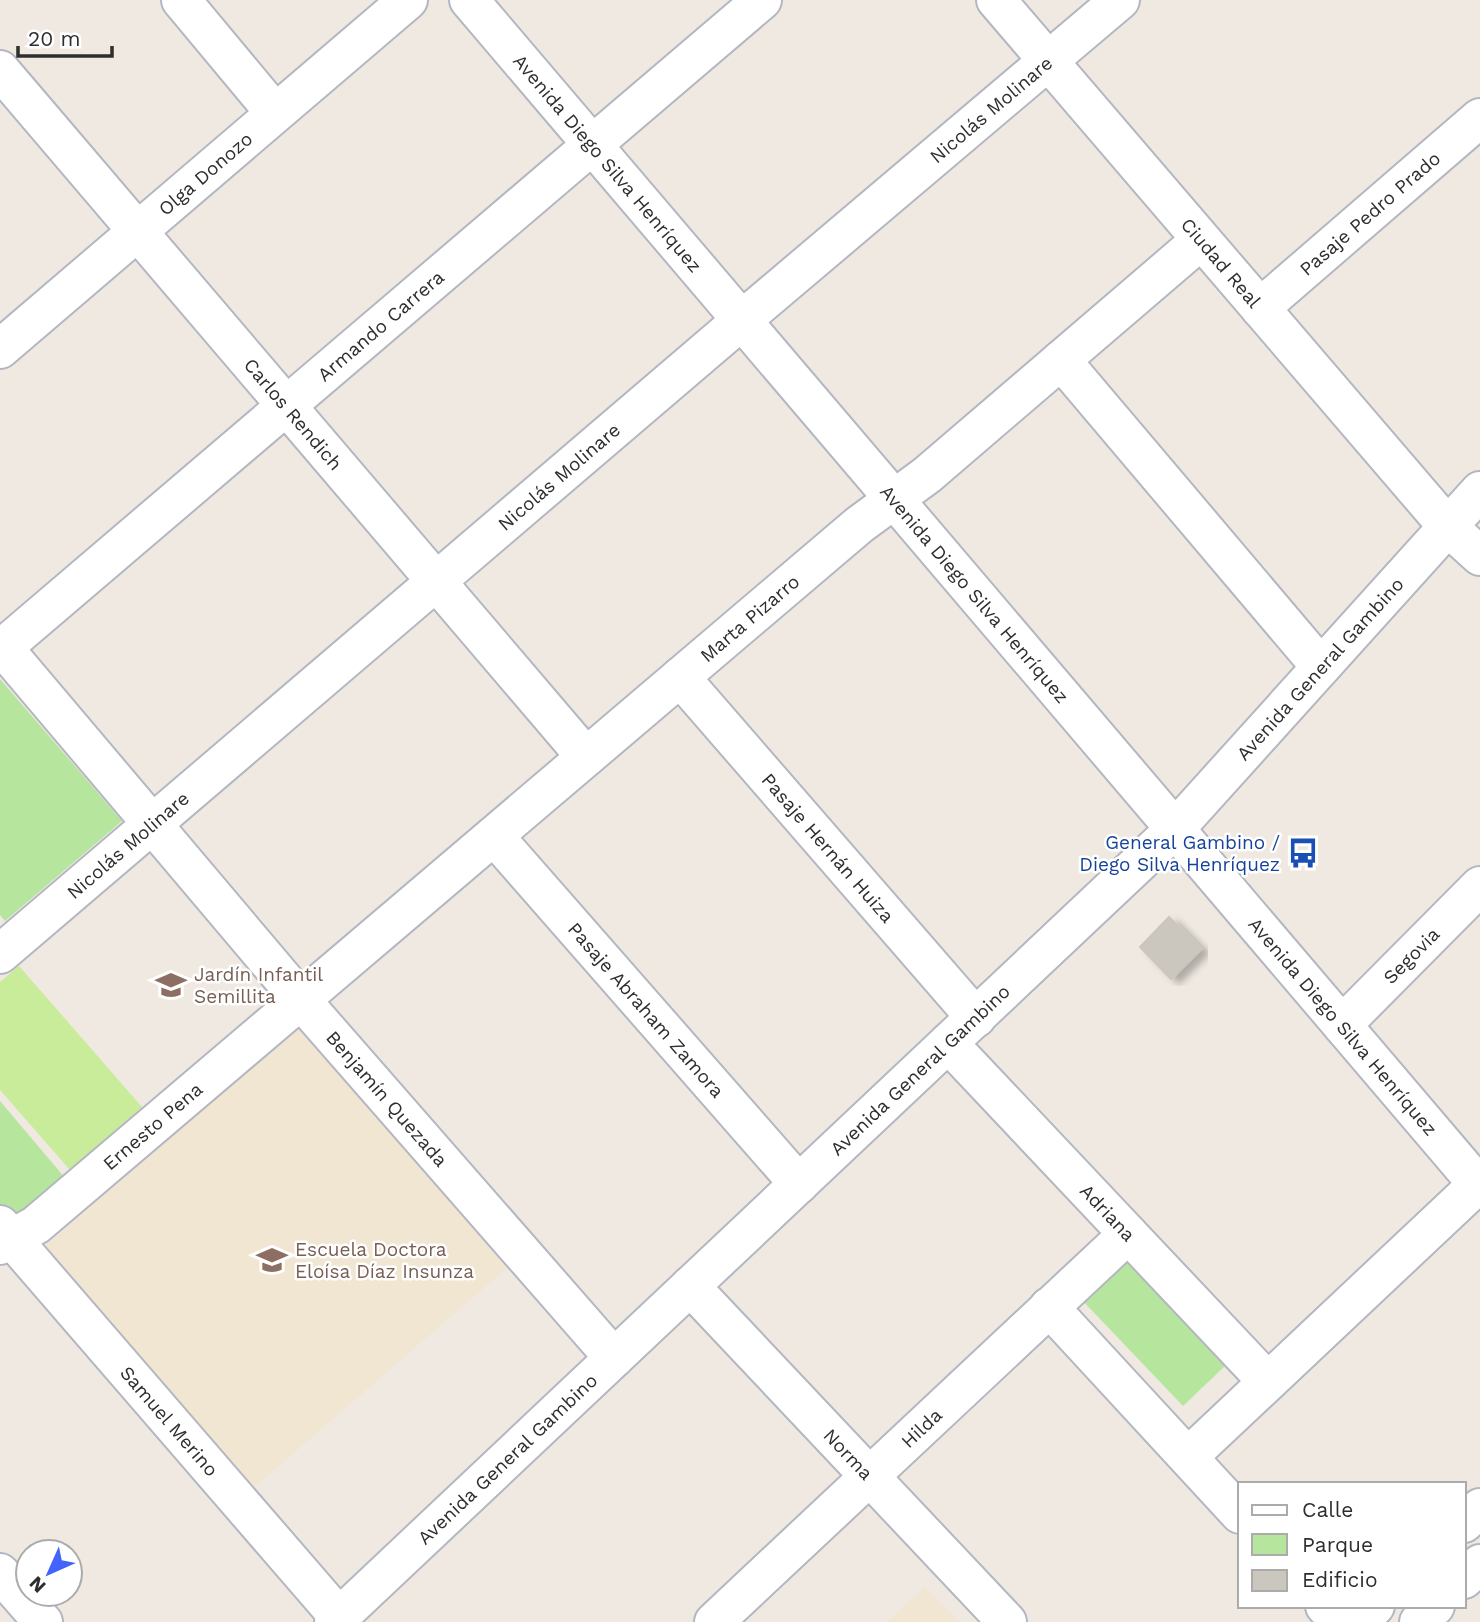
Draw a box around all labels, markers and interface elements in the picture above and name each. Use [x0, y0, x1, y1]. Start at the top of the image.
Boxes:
scale bar [18, 14, 112, 58]
text: 20 m [28, 26, 80, 51]
street label: Avenida Diego Silva Henríquez [508, 49, 707, 277]
street label: Nicolás Molinare [925, 51, 1057, 168]
street label: Olga Donozo [153, 127, 257, 220]
street label: Pasaje Pedro Prado [1295, 146, 1445, 280]
street label: Ciudad Real [1176, 213, 1266, 312]
street label: Armando Carrera [312, 265, 449, 386]
street label: Carlos Rendich [239, 353, 347, 475]
street label: Nicolás Molinare [493, 418, 625, 535]
street label: Avenida Diego Silva Henríquez [875, 480, 1074, 708]
street label: Marta Pizarro [695, 569, 804, 667]
street label: Avenida General Gambino [1231, 572, 1408, 765]
street label: Pasaje Hernán Huiza [757, 768, 899, 927]
street label: Nicolás Molinare [62, 786, 194, 903]
place label: General Gambino / Diego Silva Henríquez [1079, 831, 1280, 876]
bus stop icon: General Gambino / Diego Silva Henríquez [1286, 836, 1320, 870]
street label: Avenida Diego Silva Henríquez [1244, 912, 1442, 1140]
street label: Pasaje Abraham Zamora [563, 917, 729, 1102]
street label: Segovia [1378, 922, 1444, 989]
place label: Jardín Infantil Semillita [194, 963, 323, 1008]
school or university icon: Jardín Infantil Semillita [154, 968, 188, 1002]
street label: Avenida General Gambino [825, 980, 1014, 1160]
street label: Benjamín Quezada [322, 1026, 453, 1171]
street label: Ernesto Pena [98, 1077, 207, 1175]
street label: Adriana [1075, 1179, 1141, 1246]
place label: Escuela Doctora Eloísa Díaz Insunza [295, 1238, 474, 1283]
school or university icon: Escuela Doctora Eloísa Díaz Insunza [255, 1243, 289, 1277]
street label: Samuel Merino [115, 1361, 223, 1481]
street label: Avenida General Gambino [413, 1369, 602, 1549]
street label: Hilda [896, 1403, 947, 1452]
street label: Norma [819, 1424, 878, 1485]
legend [1238, 1482, 1466, 1608]
text: Calle [1302, 1497, 1353, 1522]
text: Parque [1302, 1532, 1373, 1557]
north arrow [14, 1538, 84, 1608]
text: Edificio [1302, 1567, 1378, 1592]
text: N [24, 1572, 50, 1598]

